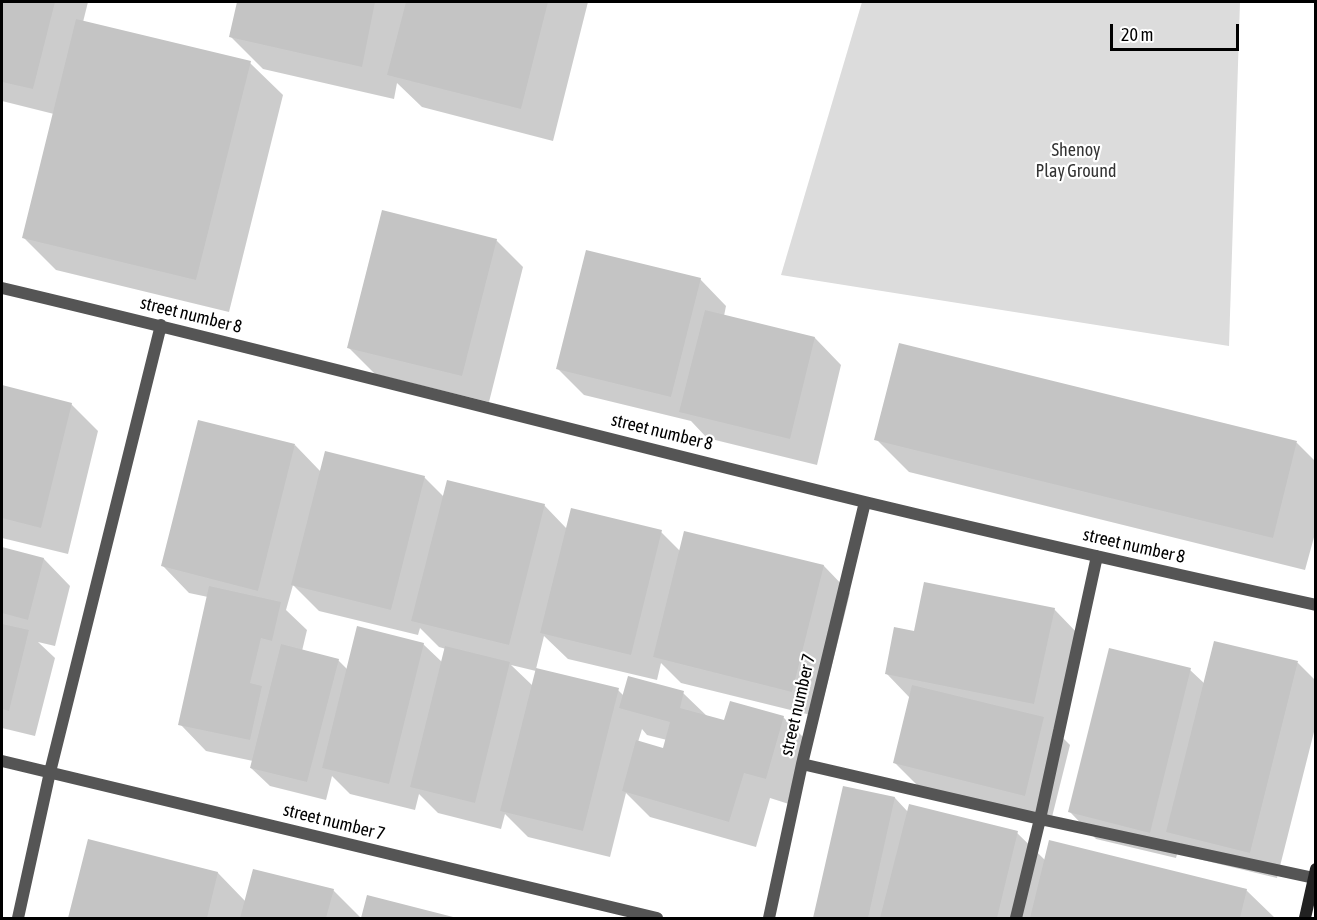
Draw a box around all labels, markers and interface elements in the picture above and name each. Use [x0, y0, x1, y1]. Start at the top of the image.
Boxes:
scale bar [1113, 12, 1242, 50]
text: 20 m [1121, 24, 1153, 45]
park label: Shenoy Play Ground [1035, 139, 1117, 182]
street label: street number 8 [138, 292, 244, 338]
street label: street number 8 [609, 409, 715, 455]
street label: street number 8 [1081, 524, 1187, 568]
street label: street number 7 [776, 652, 820, 758]
street label: street number 7 [281, 799, 387, 845]

